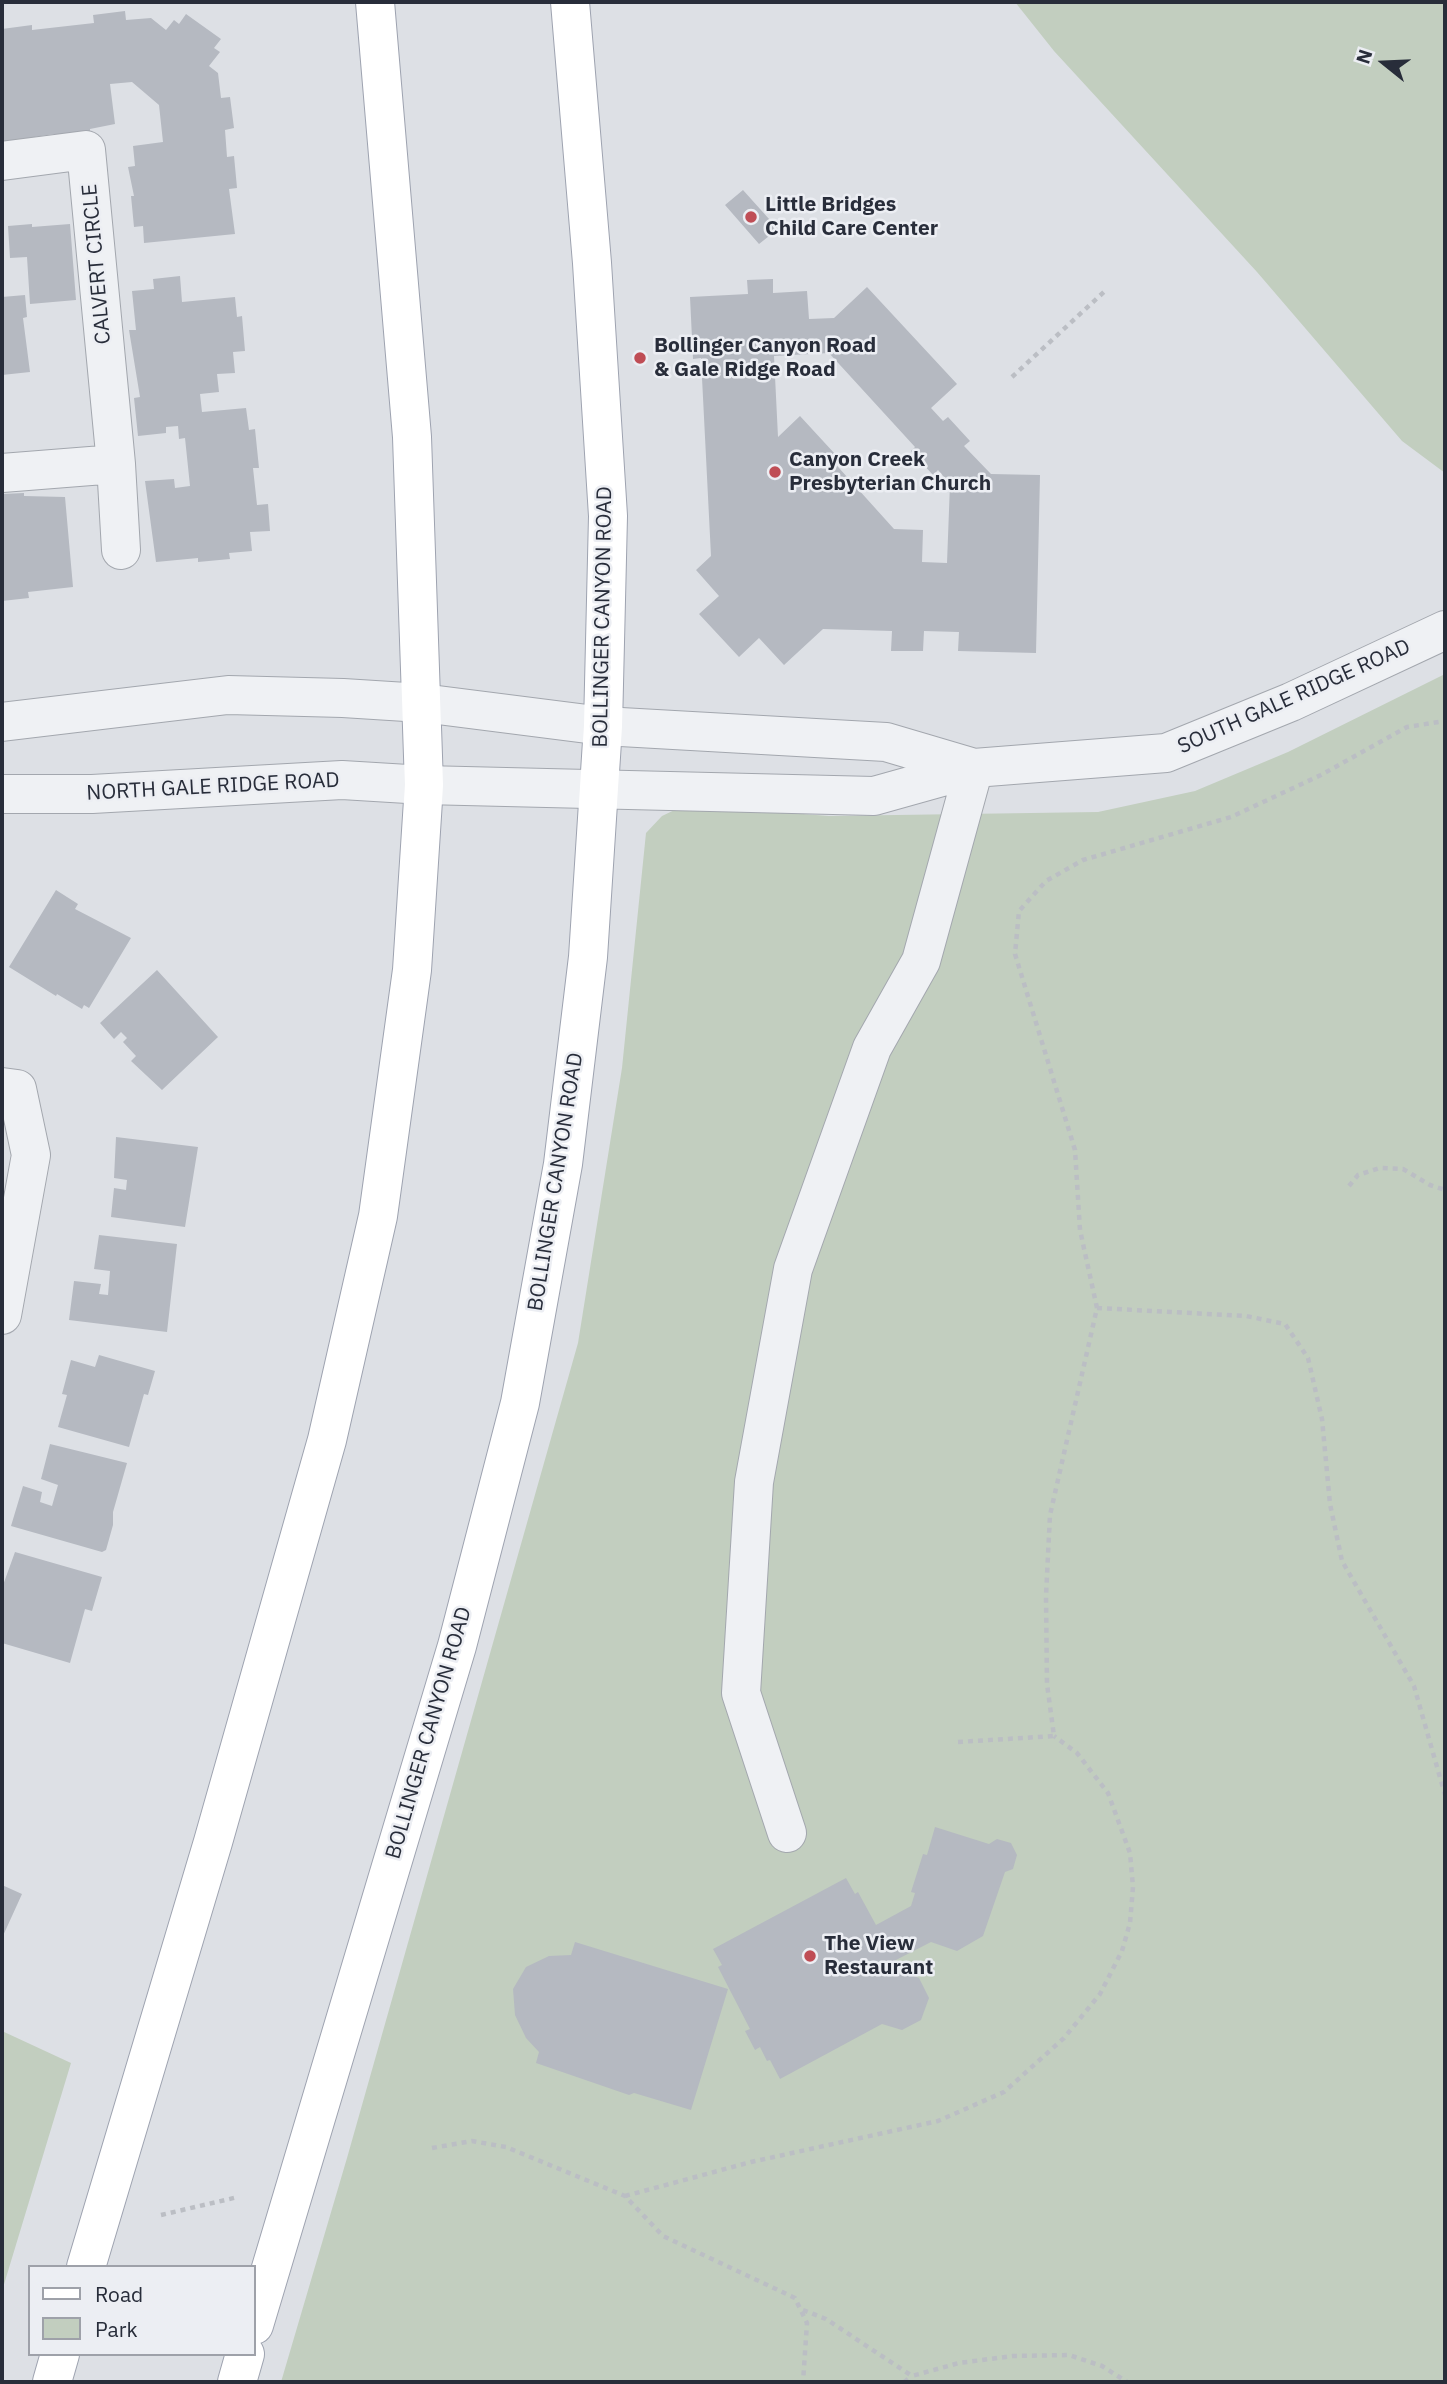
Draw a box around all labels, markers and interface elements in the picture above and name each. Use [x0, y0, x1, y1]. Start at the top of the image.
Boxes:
north arrow [1349, 28, 1419, 98]
text: N [1350, 46, 1378, 67]
street label: CALVERT CIRCLE [77, 183, 117, 345]
place label: Little Bridges Child Care Center [765, 192, 938, 242]
marker: Little Bridges Child Care Center [743, 209, 759, 225]
place label: Bollinger Canyon Road & Gale Ridge Road [654, 333, 876, 383]
marker: Bollinger Canyon Road & Gale Ridge Road [632, 350, 648, 366]
place label: Canyon Creek Presbyterian Church [789, 447, 991, 497]
marker: Canyon Creek Presbyterian Church [767, 464, 783, 480]
street label: BOLLINGER CANYON ROAD [588, 486, 618, 748]
street label: SOUTH GALE RIDGE ROAD [1174, 634, 1414, 760]
street label: NORTH GALE RIDGE ROAD [86, 768, 340, 806]
street label: BOLLINGER CANYON ROAD [523, 1051, 589, 1313]
street label: BOLLINGER CANYON ROAD [381, 1604, 477, 1862]
place label: The View Restaurant [824, 1931, 933, 1981]
marker: The View Restaurant [802, 1948, 818, 1964]
legend [28, 2265, 256, 2356]
text: Road [95, 2280, 143, 2308]
text: Park [95, 2315, 138, 2343]

